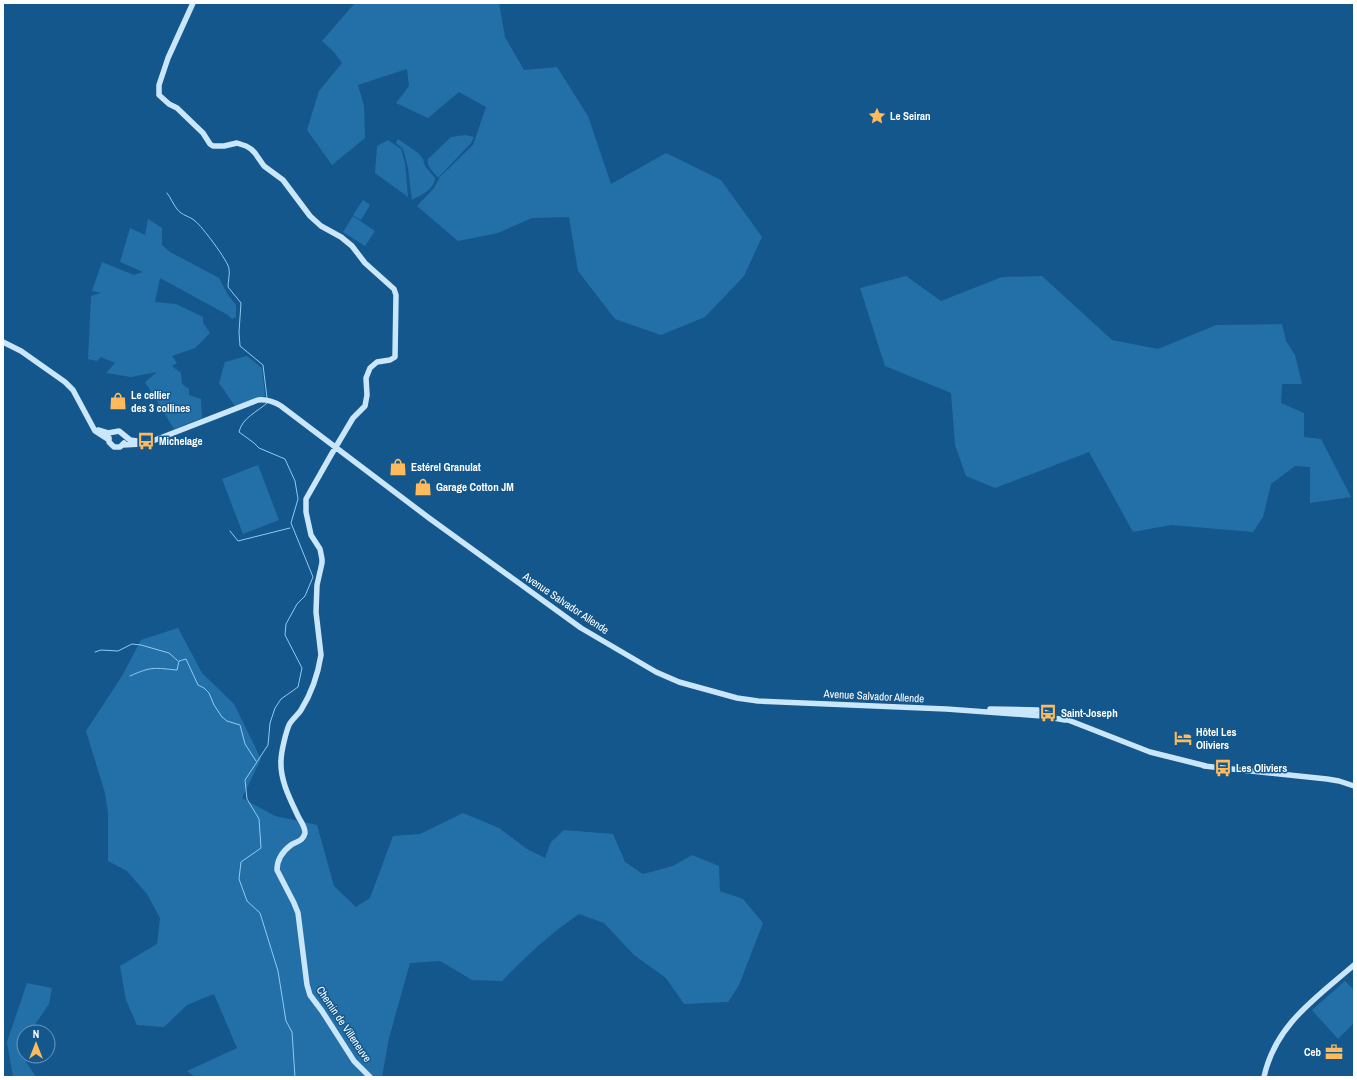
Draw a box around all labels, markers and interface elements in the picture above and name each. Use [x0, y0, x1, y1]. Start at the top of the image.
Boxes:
place icon: Le Seiran [867, 106, 887, 126]
place label: Le Seiran [890, 109, 931, 123]
place label: Le cellier des 3 collines [131, 388, 190, 415]
shop icon: Le cellier des 3 collines [108, 391, 128, 411]
bus stop icon: Michelage [136, 431, 156, 451]
place label: Michelage [159, 434, 203, 448]
shop icon: Estérel Granulat [388, 457, 408, 477]
place label: Estérel Granulat [411, 460, 481, 474]
shop icon: Garage Cotton JM [413, 477, 433, 497]
place label: Garage Cotton JM [436, 480, 514, 494]
street label: Avenue Salvador Allende [520, 568, 612, 637]
street label: Avenue Salvador Allende [822, 686, 925, 706]
bus stop icon: Saint-Joseph [1038, 703, 1058, 723]
place label: Saint-Joseph [1061, 706, 1118, 720]
place label: Hôtel Les Oliviers [1196, 725, 1237, 752]
hotel icon: Hôtel Les Oliviers [1173, 728, 1193, 748]
bus stop icon: Les Oliviers [1213, 758, 1233, 778]
place label: Les Oliviers [1236, 761, 1287, 775]
street label: Chemin de Villeneuve [313, 983, 375, 1065]
north arrow [16, 1024, 56, 1064]
text: N [33, 1027, 39, 1041]
office icon: Ceb [1324, 1042, 1344, 1062]
place label: Ceb [1304, 1045, 1321, 1059]

